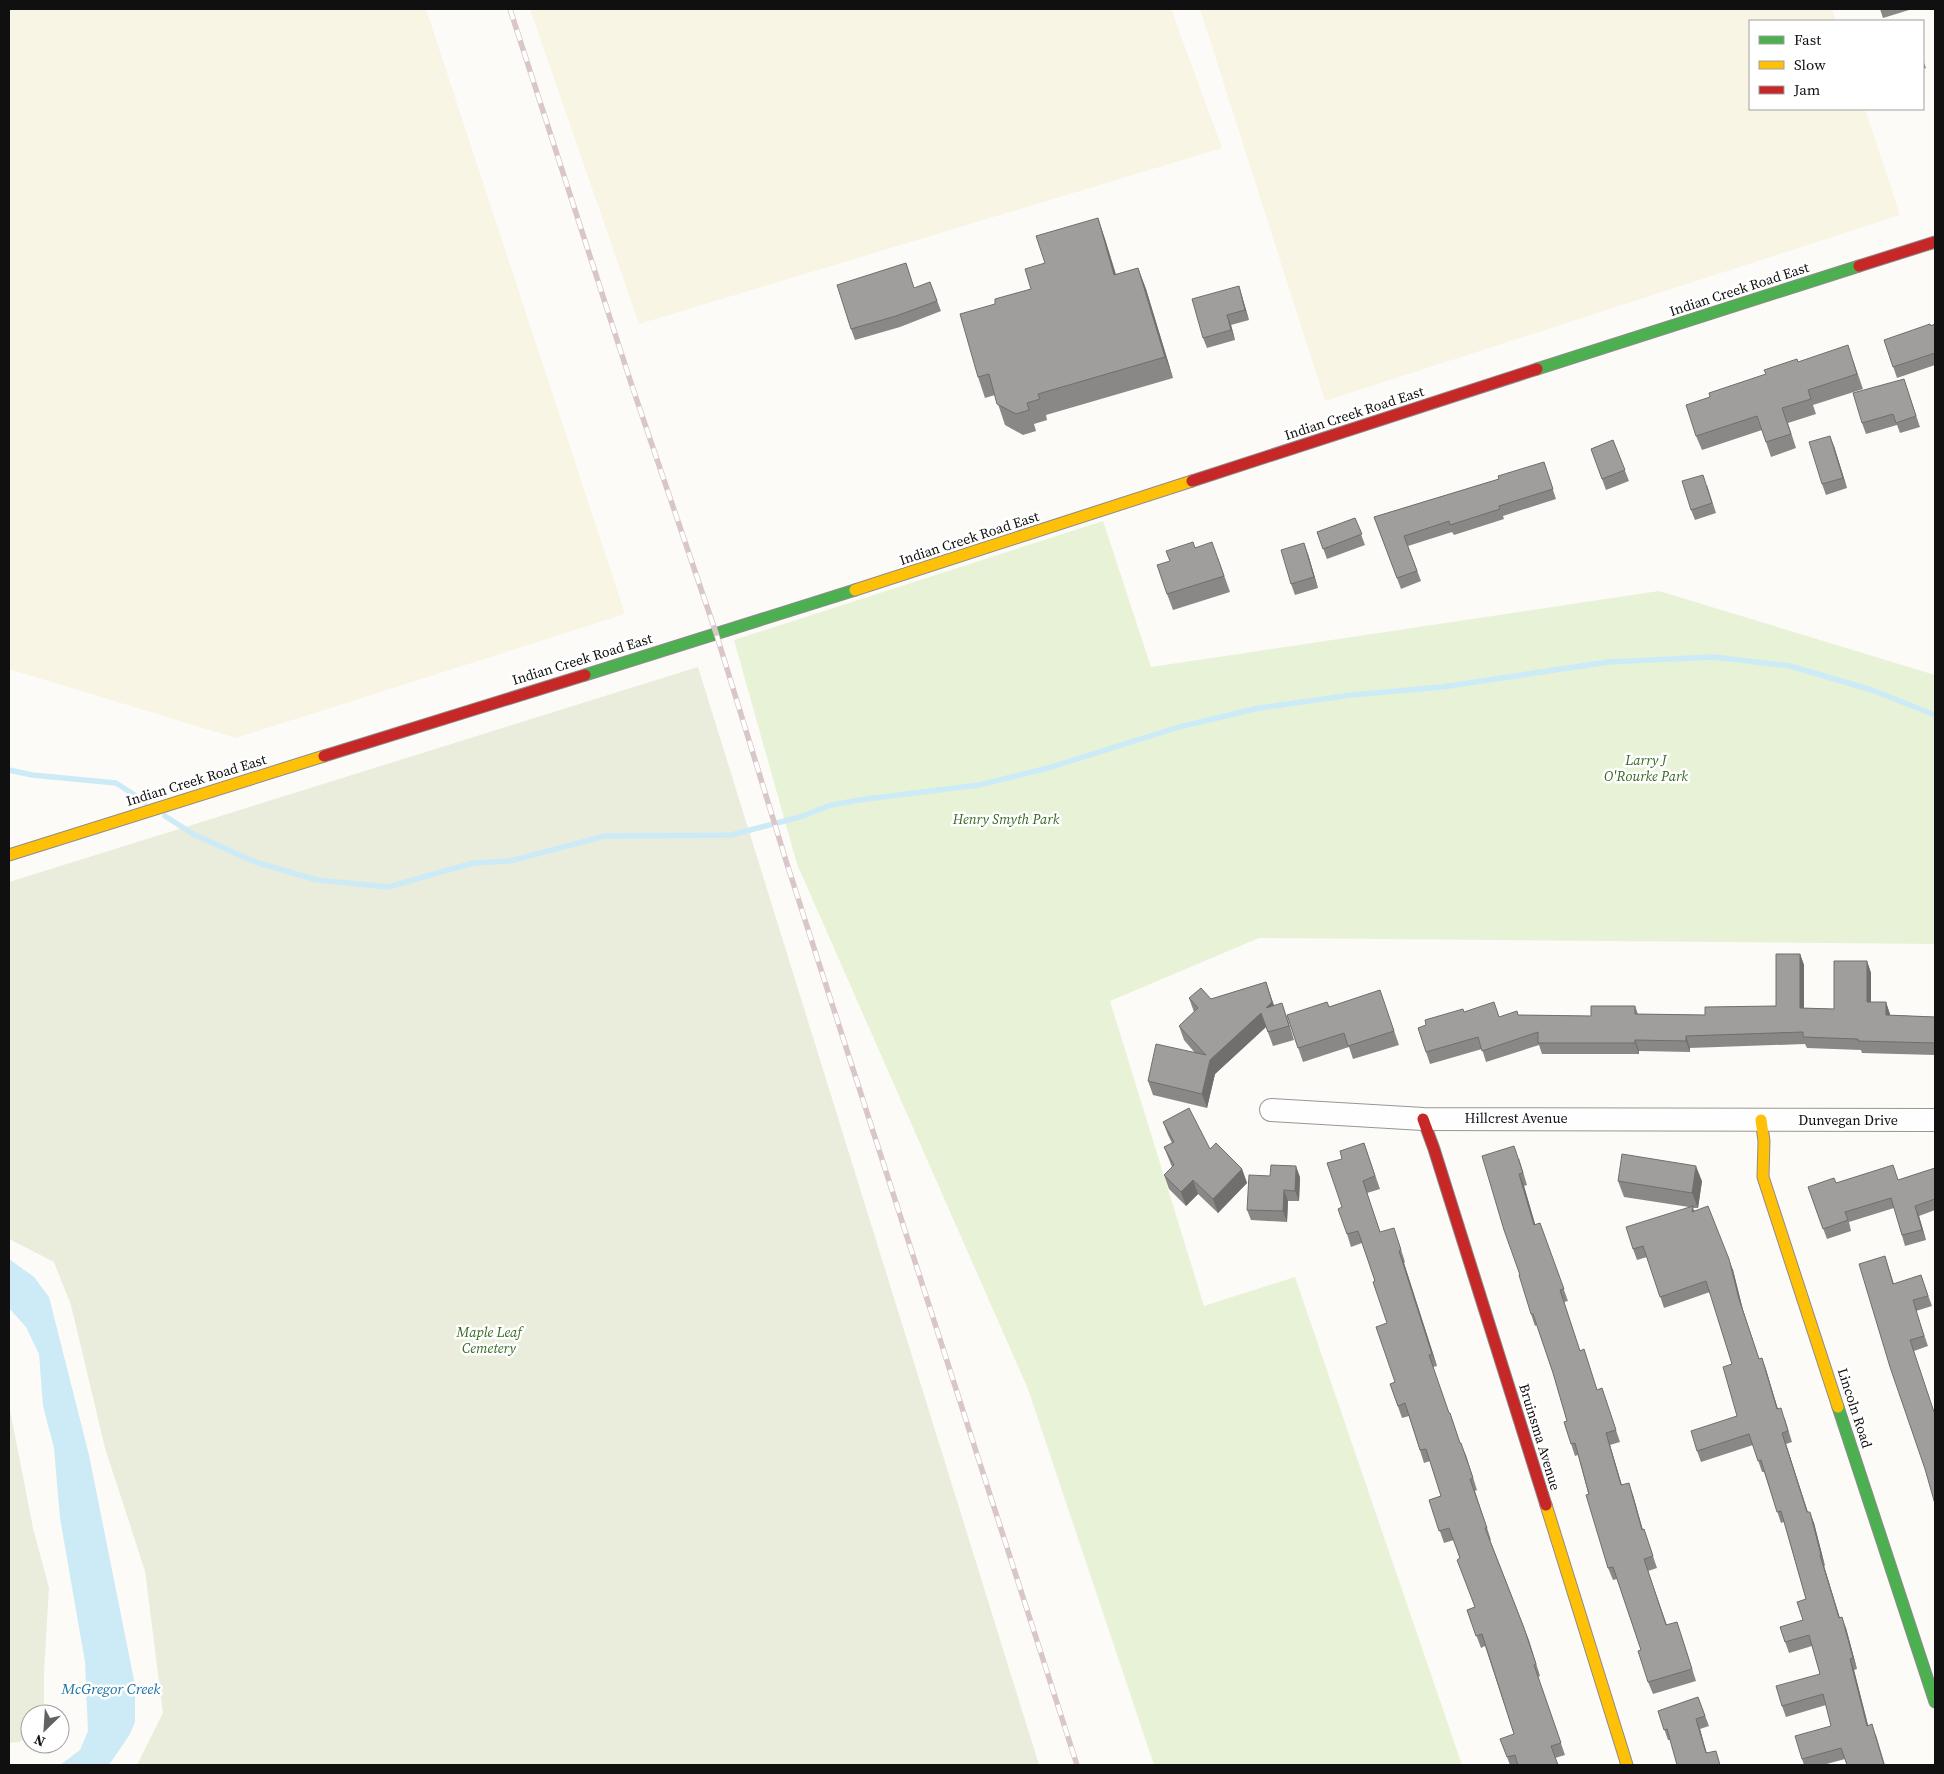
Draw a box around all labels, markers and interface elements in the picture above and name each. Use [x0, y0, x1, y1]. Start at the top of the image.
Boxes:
legend [1749, 20, 1924, 110]
text: Fast [1794, 29, 1821, 50]
text: Slow [1794, 54, 1826, 75]
text: Jam [1793, 79, 1821, 100]
street label: Indian Creek Road East [1667, 257, 1812, 321]
street label: Indian Creek Road East [1282, 381, 1427, 445]
street label: Indian Creek Road East [897, 506, 1042, 570]
street label: Indian Creek Road East [510, 628, 655, 690]
street label: Indian Creek Road East [124, 749, 269, 811]
park label: Larry J O'Rourke Park [1604, 750, 1688, 786]
park label: Henry Smyth Park [952, 809, 1060, 829]
street label: Hillcrest Avenue [1464, 1108, 1568, 1128]
street label: Dunvegan Drive [1798, 1110, 1898, 1130]
park label: Maple Leaf Cemetery [455, 1322, 524, 1358]
street label: Lincoln Road [1833, 1365, 1877, 1451]
street label: Bruinsma Avenue [1514, 1381, 1566, 1493]
water label: McGregor Creek [61, 1678, 161, 1699]
north arrow [20, 1704, 70, 1754]
text: N [31, 1730, 48, 1752]

